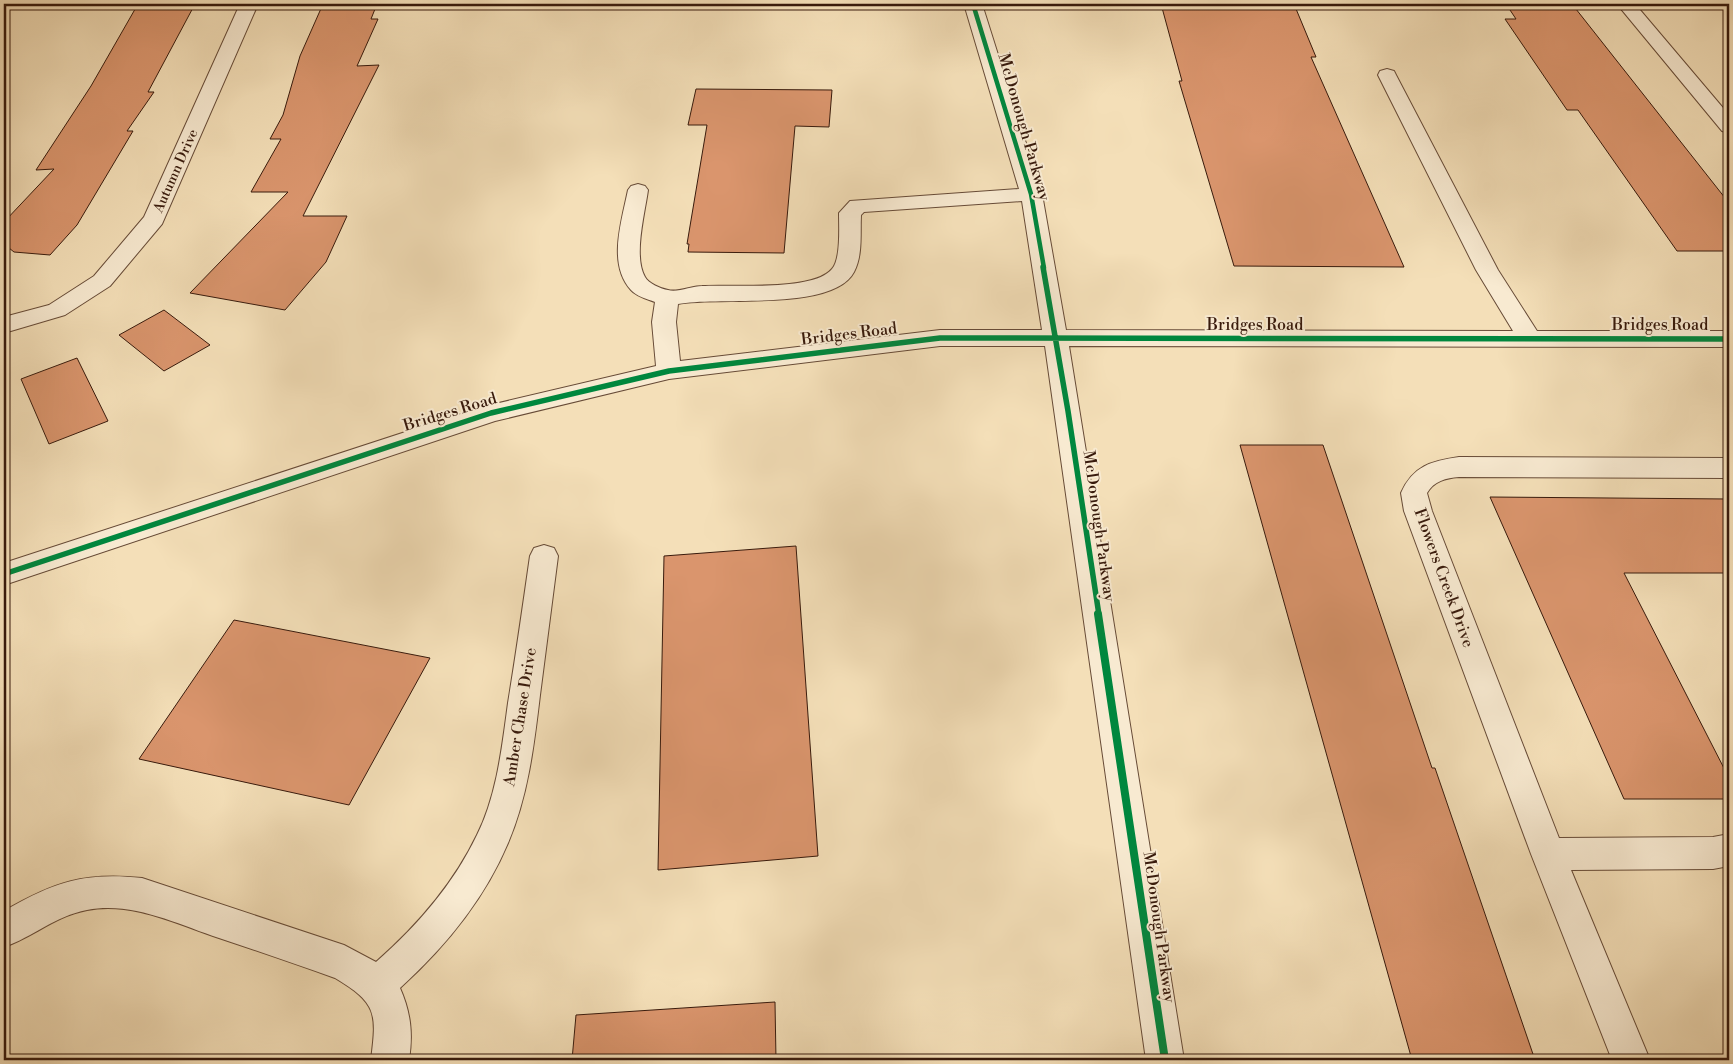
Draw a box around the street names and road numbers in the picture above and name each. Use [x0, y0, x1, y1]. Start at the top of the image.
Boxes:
street label: McDonough Parkway [993, 51, 1055, 203]
street label: Autumn Drive [149, 126, 202, 216]
street label: Bridges Road [1206, 315, 1303, 335]
street label: Bridges Road [1611, 315, 1708, 335]
street label: Bridges Road [799, 318, 898, 350]
street label: Bridges Road [400, 388, 499, 436]
street label: McDonough Parkway [1078, 449, 1120, 603]
street label: Flowers Creek Drive [1410, 506, 1478, 650]
street label: Amber Chase Drive [499, 646, 541, 789]
street label: McDonough Parkway [1138, 850, 1180, 1004]

